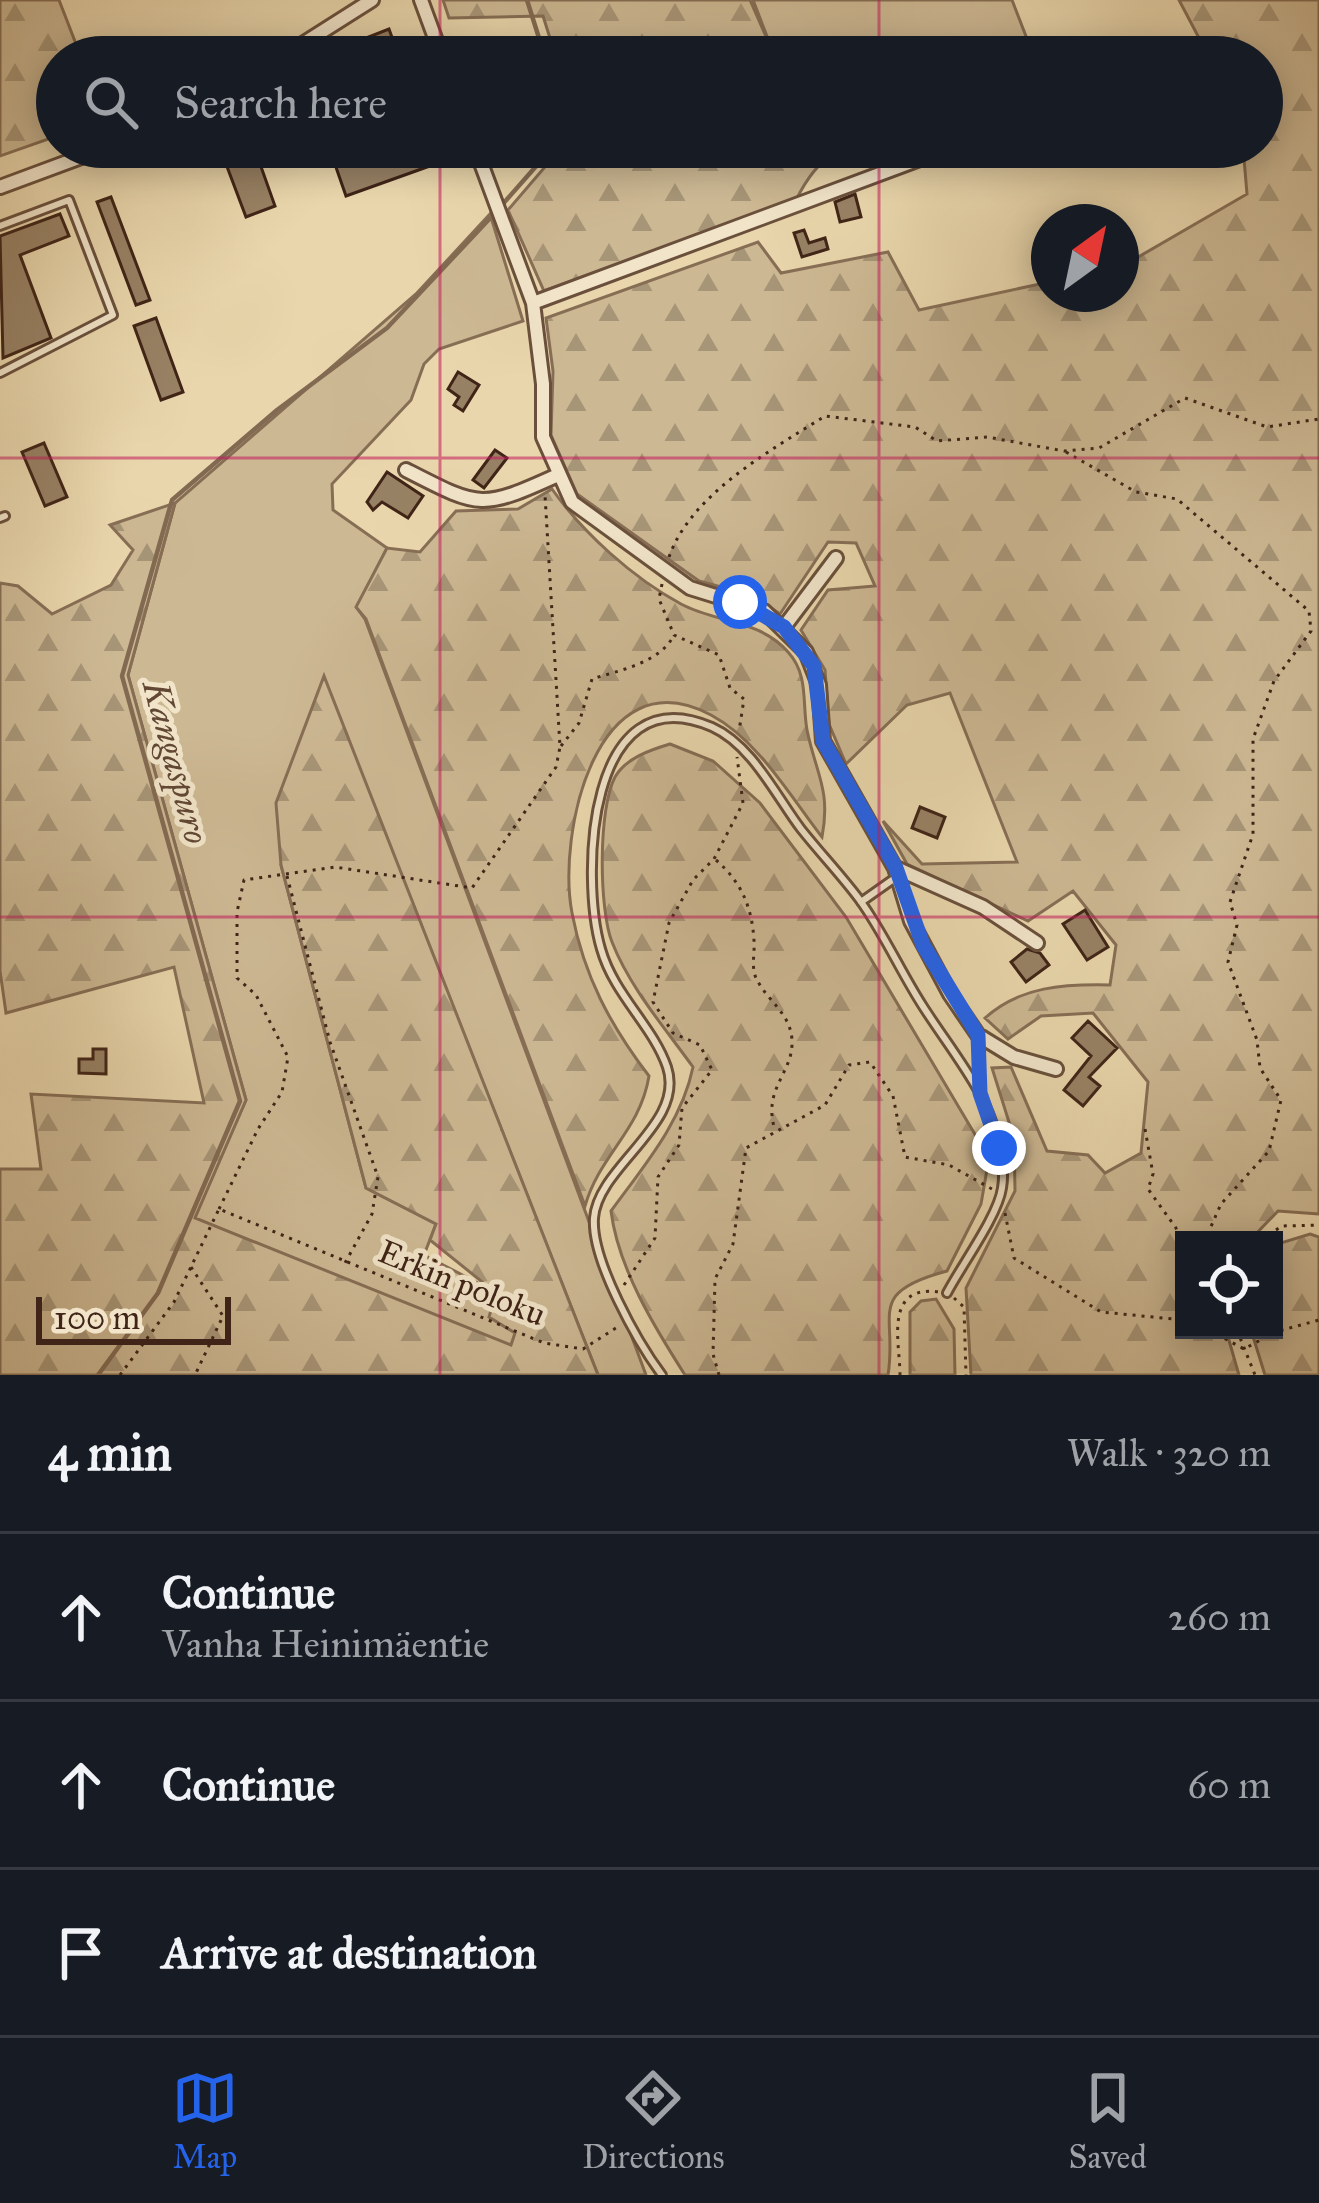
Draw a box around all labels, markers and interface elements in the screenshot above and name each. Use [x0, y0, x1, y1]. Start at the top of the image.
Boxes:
search box [36, 36, 1283, 168]
icon: search [78, 69, 144, 135]
text: Search here [174, 75, 387, 130]
north arrow [1031, 204, 1139, 312]
route start [713, 575, 767, 629]
water label: Kangaspuro [133, 674, 219, 848]
route end [972, 1121, 1026, 1175]
street label: Erkin poloku [373, 1231, 551, 1335]
map controls [1175, 1231, 1283, 1339]
button: locate [1175, 1231, 1283, 1339]
scale bar [36, 1291, 231, 1344]
text: 100 m [54, 1298, 140, 1338]
text: 4 min [48, 1422, 172, 1484]
text: Walk · 320 m [1067, 1429, 1271, 1477]
text: Continue [162, 1565, 335, 1620]
icon: ahead [48, 1584, 114, 1650]
text: 260 m [1168, 1593, 1271, 1641]
text: Vanha Heinimäentie [162, 1620, 489, 1668]
icon: ahead [48, 1752, 114, 1818]
text: Continue [162, 1757, 335, 1812]
text: 60 m [1187, 1761, 1271, 1809]
icon: arrive [48, 1920, 114, 1986]
text: Arrive at destination [162, 1925, 537, 1980]
tab: Map [172, 2065, 238, 2177]
tab: Directions [582, 2065, 724, 2177]
tab: Saved [1069, 2065, 1147, 2177]

